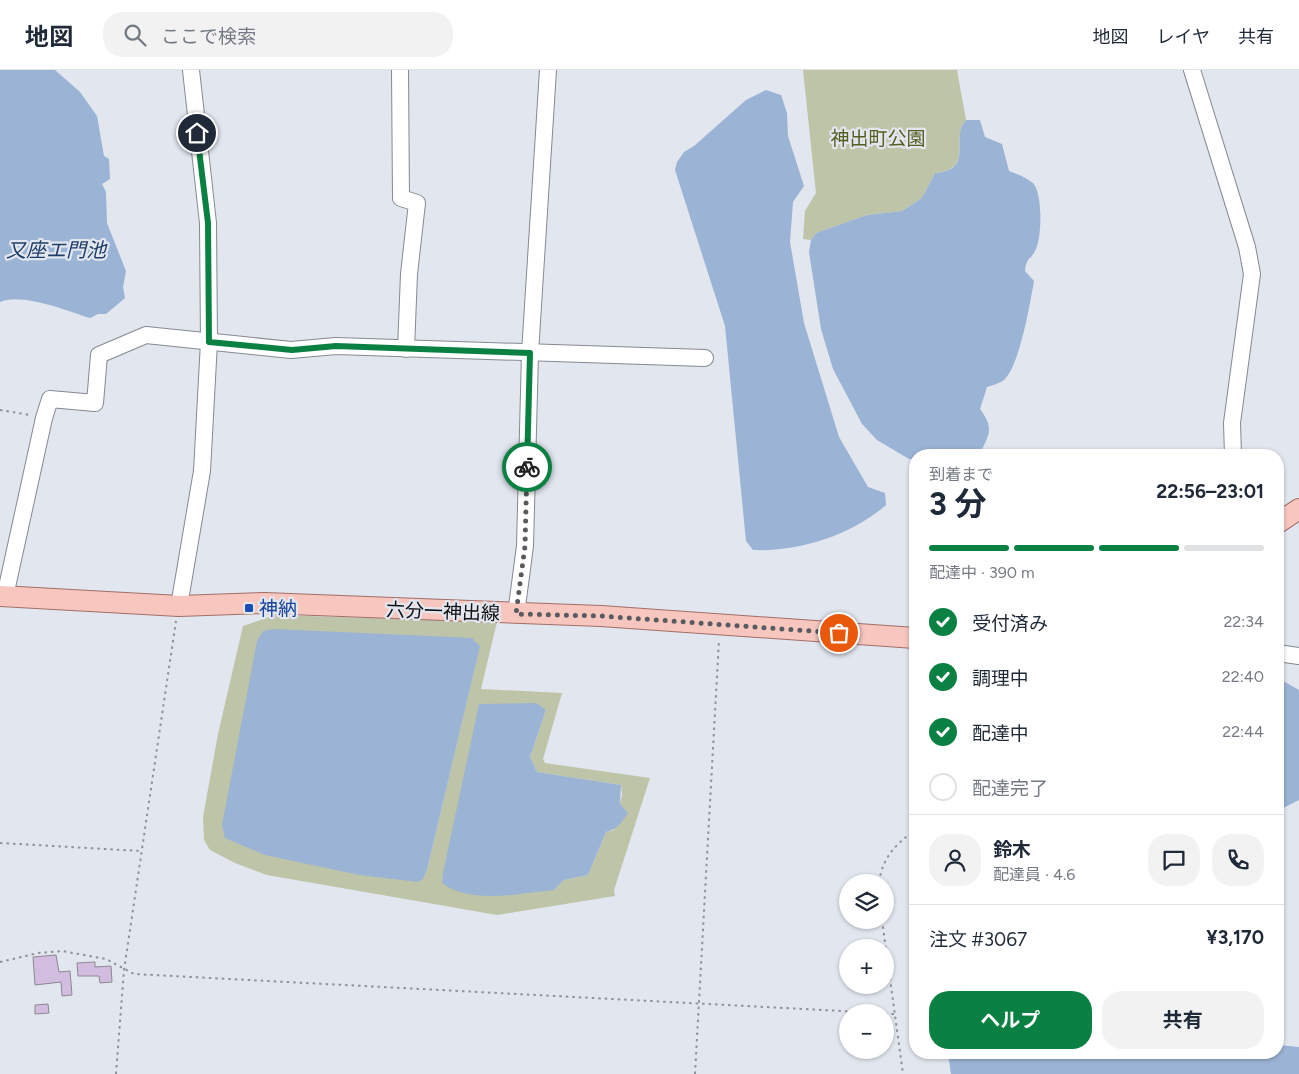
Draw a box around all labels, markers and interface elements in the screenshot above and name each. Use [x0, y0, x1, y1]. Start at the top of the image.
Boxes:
search box [103, 12, 453, 57]
icon: search [121, 21, 149, 49]
text: 地図 [25, 22, 73, 51]
text: ここで検索 [161, 25, 256, 48]
text: 地図 [1093, 26, 1129, 48]
text: レイヤ [1157, 26, 1210, 48]
text: 共有 [1238, 26, 1274, 48]
pin [176, 112, 218, 154]
icon: home [183, 119, 211, 147]
park label: 神出町公園 [830, 127, 926, 150]
water label: 又座エ門池 [6, 238, 108, 262]
courier [502, 442, 552, 492]
icon: bike [513, 453, 541, 481]
text: 到着まで [929, 465, 993, 484]
text: 22:56–23:01 [1156, 480, 1264, 503]
text: 3 分 [929, 485, 986, 523]
text: 配達中 · 390 m [929, 563, 1035, 582]
place label: 神納 [259, 597, 297, 620]
street label: 六分一神出線 [386, 598, 500, 625]
marker: 神納 [243, 602, 255, 614]
icon: check [929, 608, 957, 636]
pin [818, 612, 860, 654]
text: 受付済み [972, 612, 1048, 635]
text: 22:34 [1223, 612, 1264, 631]
icon: bag [825, 619, 853, 647]
icon: check [929, 663, 957, 691]
text: 調理中 [972, 667, 1029, 690]
text: 22:40 [1222, 667, 1264, 686]
icon: check [929, 718, 957, 746]
text: 配達中 [972, 722, 1029, 745]
text: 22:44 [1222, 722, 1264, 741]
text: 配達完了 [972, 777, 1048, 800]
button: person [929, 834, 981, 886]
button: chat [1148, 834, 1200, 886]
button: phone [1212, 834, 1264, 886]
text: 鈴木 [993, 838, 1031, 861]
text: 配達員 · 4.6 [993, 865, 1075, 884]
map controls [839, 874, 894, 1059]
button: layers [839, 874, 894, 929]
text: ¥3,170 [1206, 926, 1264, 949]
text: 注文 #3067 [929, 928, 1027, 951]
button: + [839, 939, 894, 994]
button: ヘルプ [929, 991, 1092, 1049]
button: 共有 [1102, 991, 1264, 1049]
button: − [839, 1004, 894, 1059]

